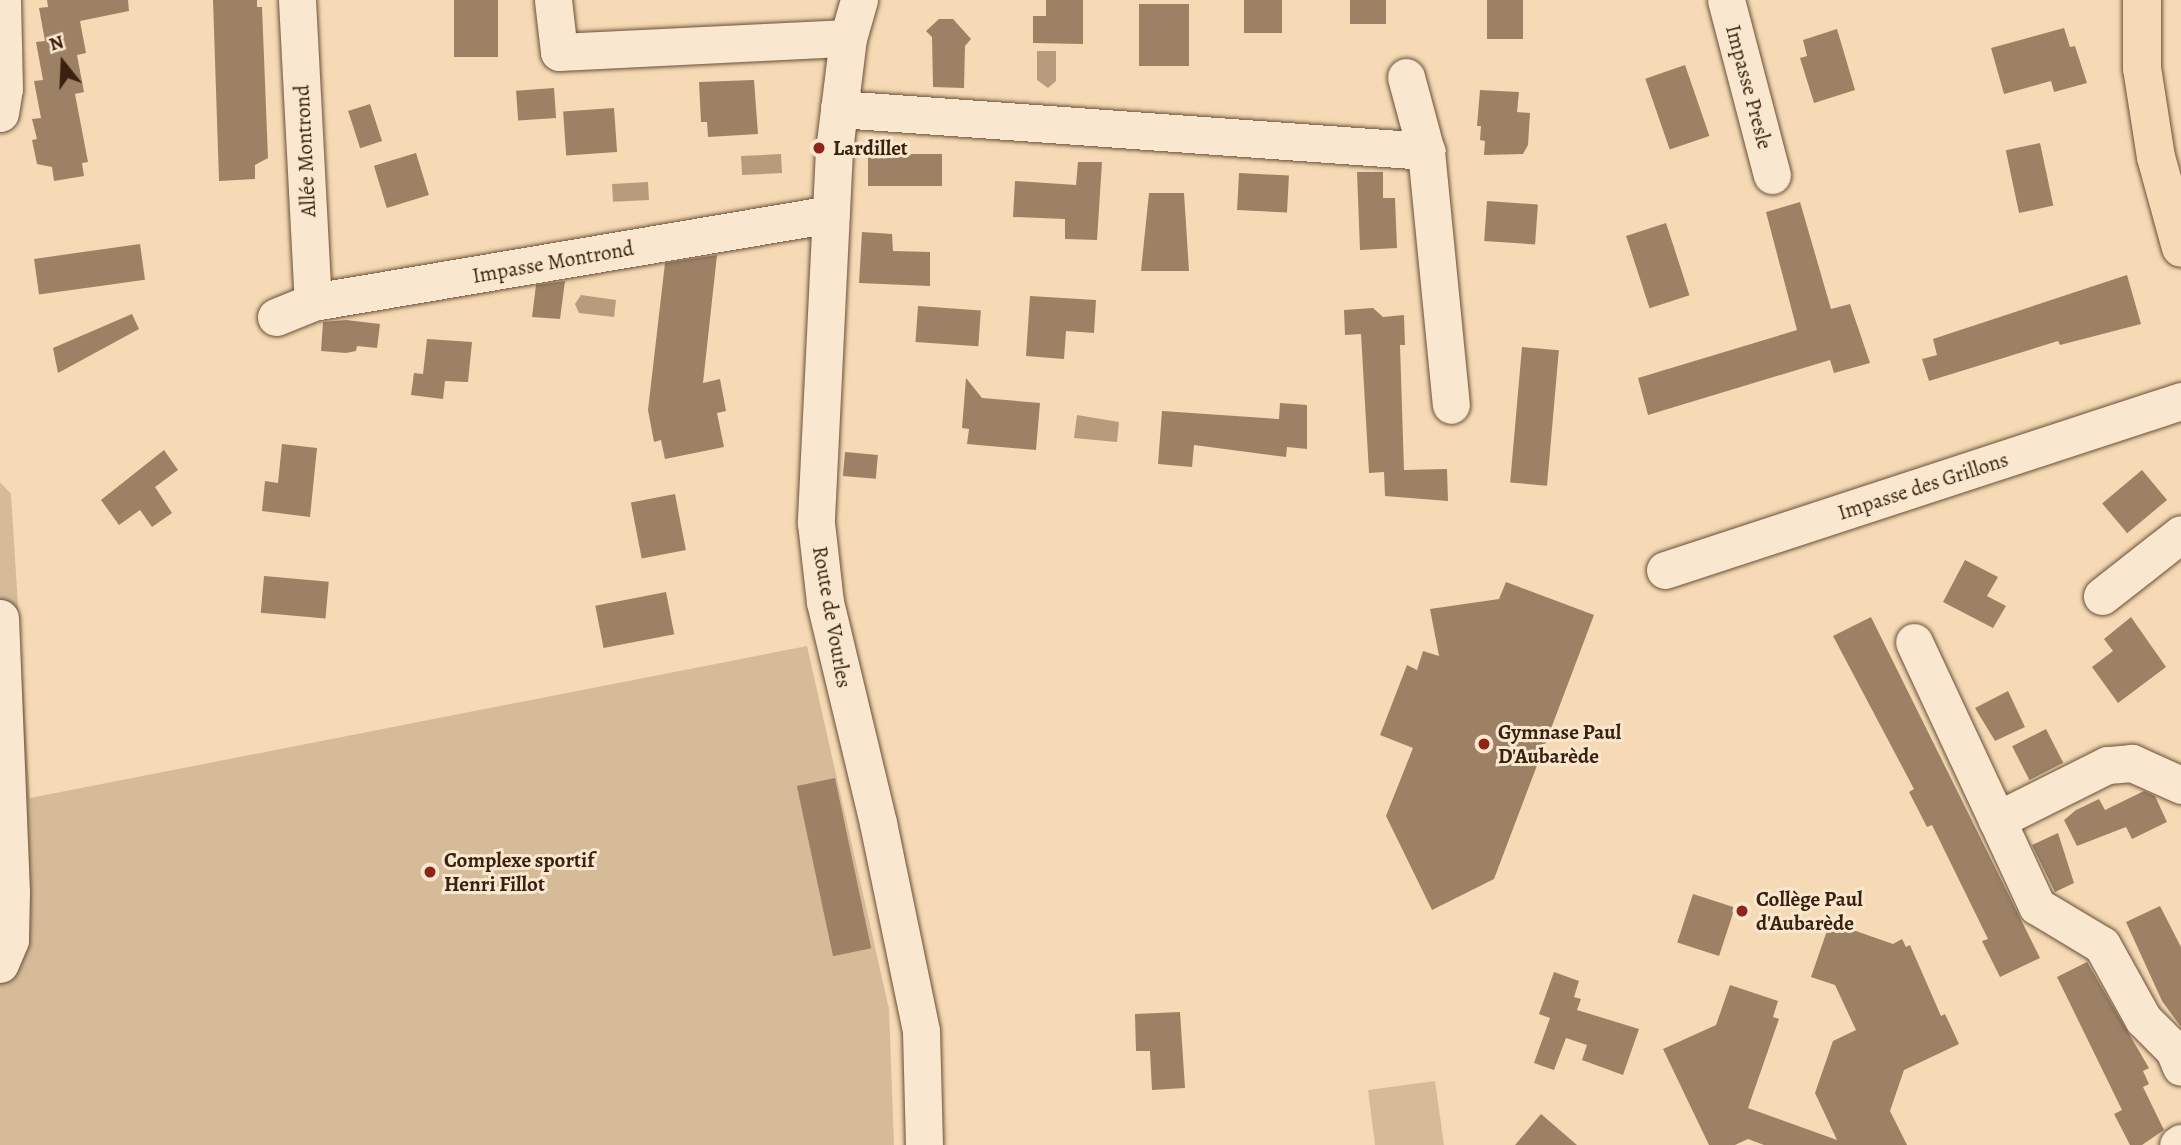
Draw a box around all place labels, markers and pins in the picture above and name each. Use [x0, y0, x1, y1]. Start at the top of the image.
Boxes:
place label: Lardillet [833, 135, 908, 161]
marker: Lardillet [811, 140, 827, 156]
place label: Gymnase Paul D'Aubarède [1498, 719, 1621, 769]
marker: Gymnase Paul D'Aubarède [1476, 736, 1492, 752]
place label: Complexe sportif Henri Fillot [444, 847, 594, 897]
marker: Complexe sportif Henri Fillot [422, 864, 438, 880]
place label: Collège Paul d'Aubarède [1756, 886, 1863, 936]
marker: Collège Paul d'Aubarède [1734, 903, 1750, 919]

